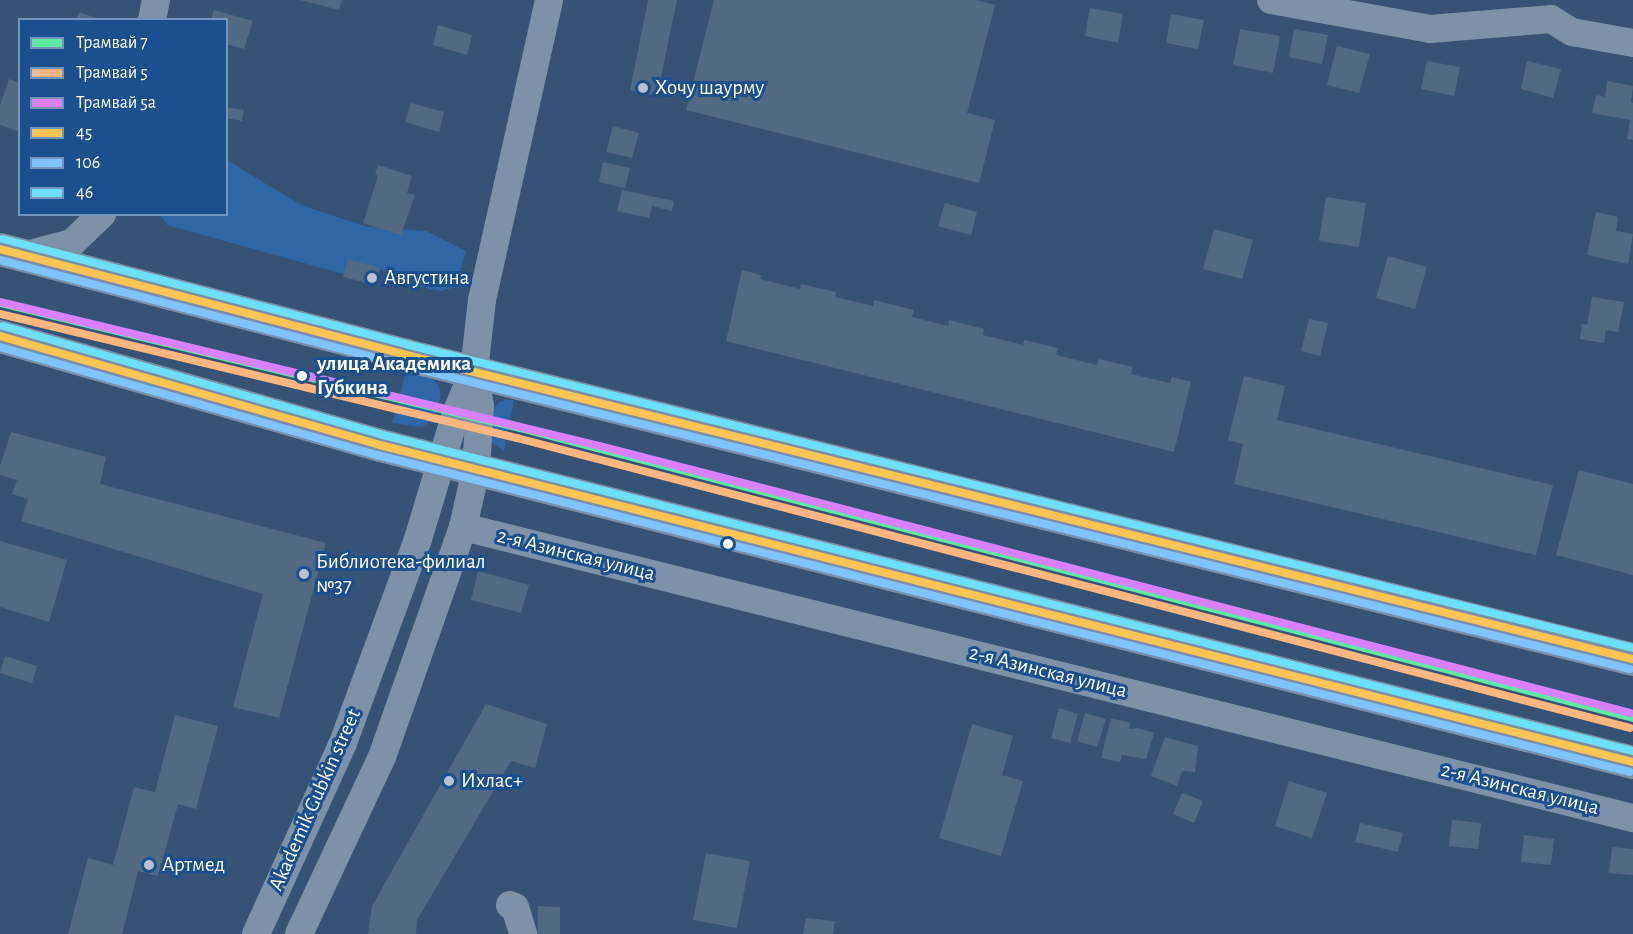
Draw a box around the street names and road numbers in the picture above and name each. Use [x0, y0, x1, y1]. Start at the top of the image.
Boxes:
street label: 2-я Азинская улица [494, 523, 658, 587]
street label: 2-я Азинская улица [966, 640, 1130, 704]
street label: Akademik Gubkin street [264, 705, 366, 895]
street label: 2-я Азинская улица [1438, 757, 1602, 821]

